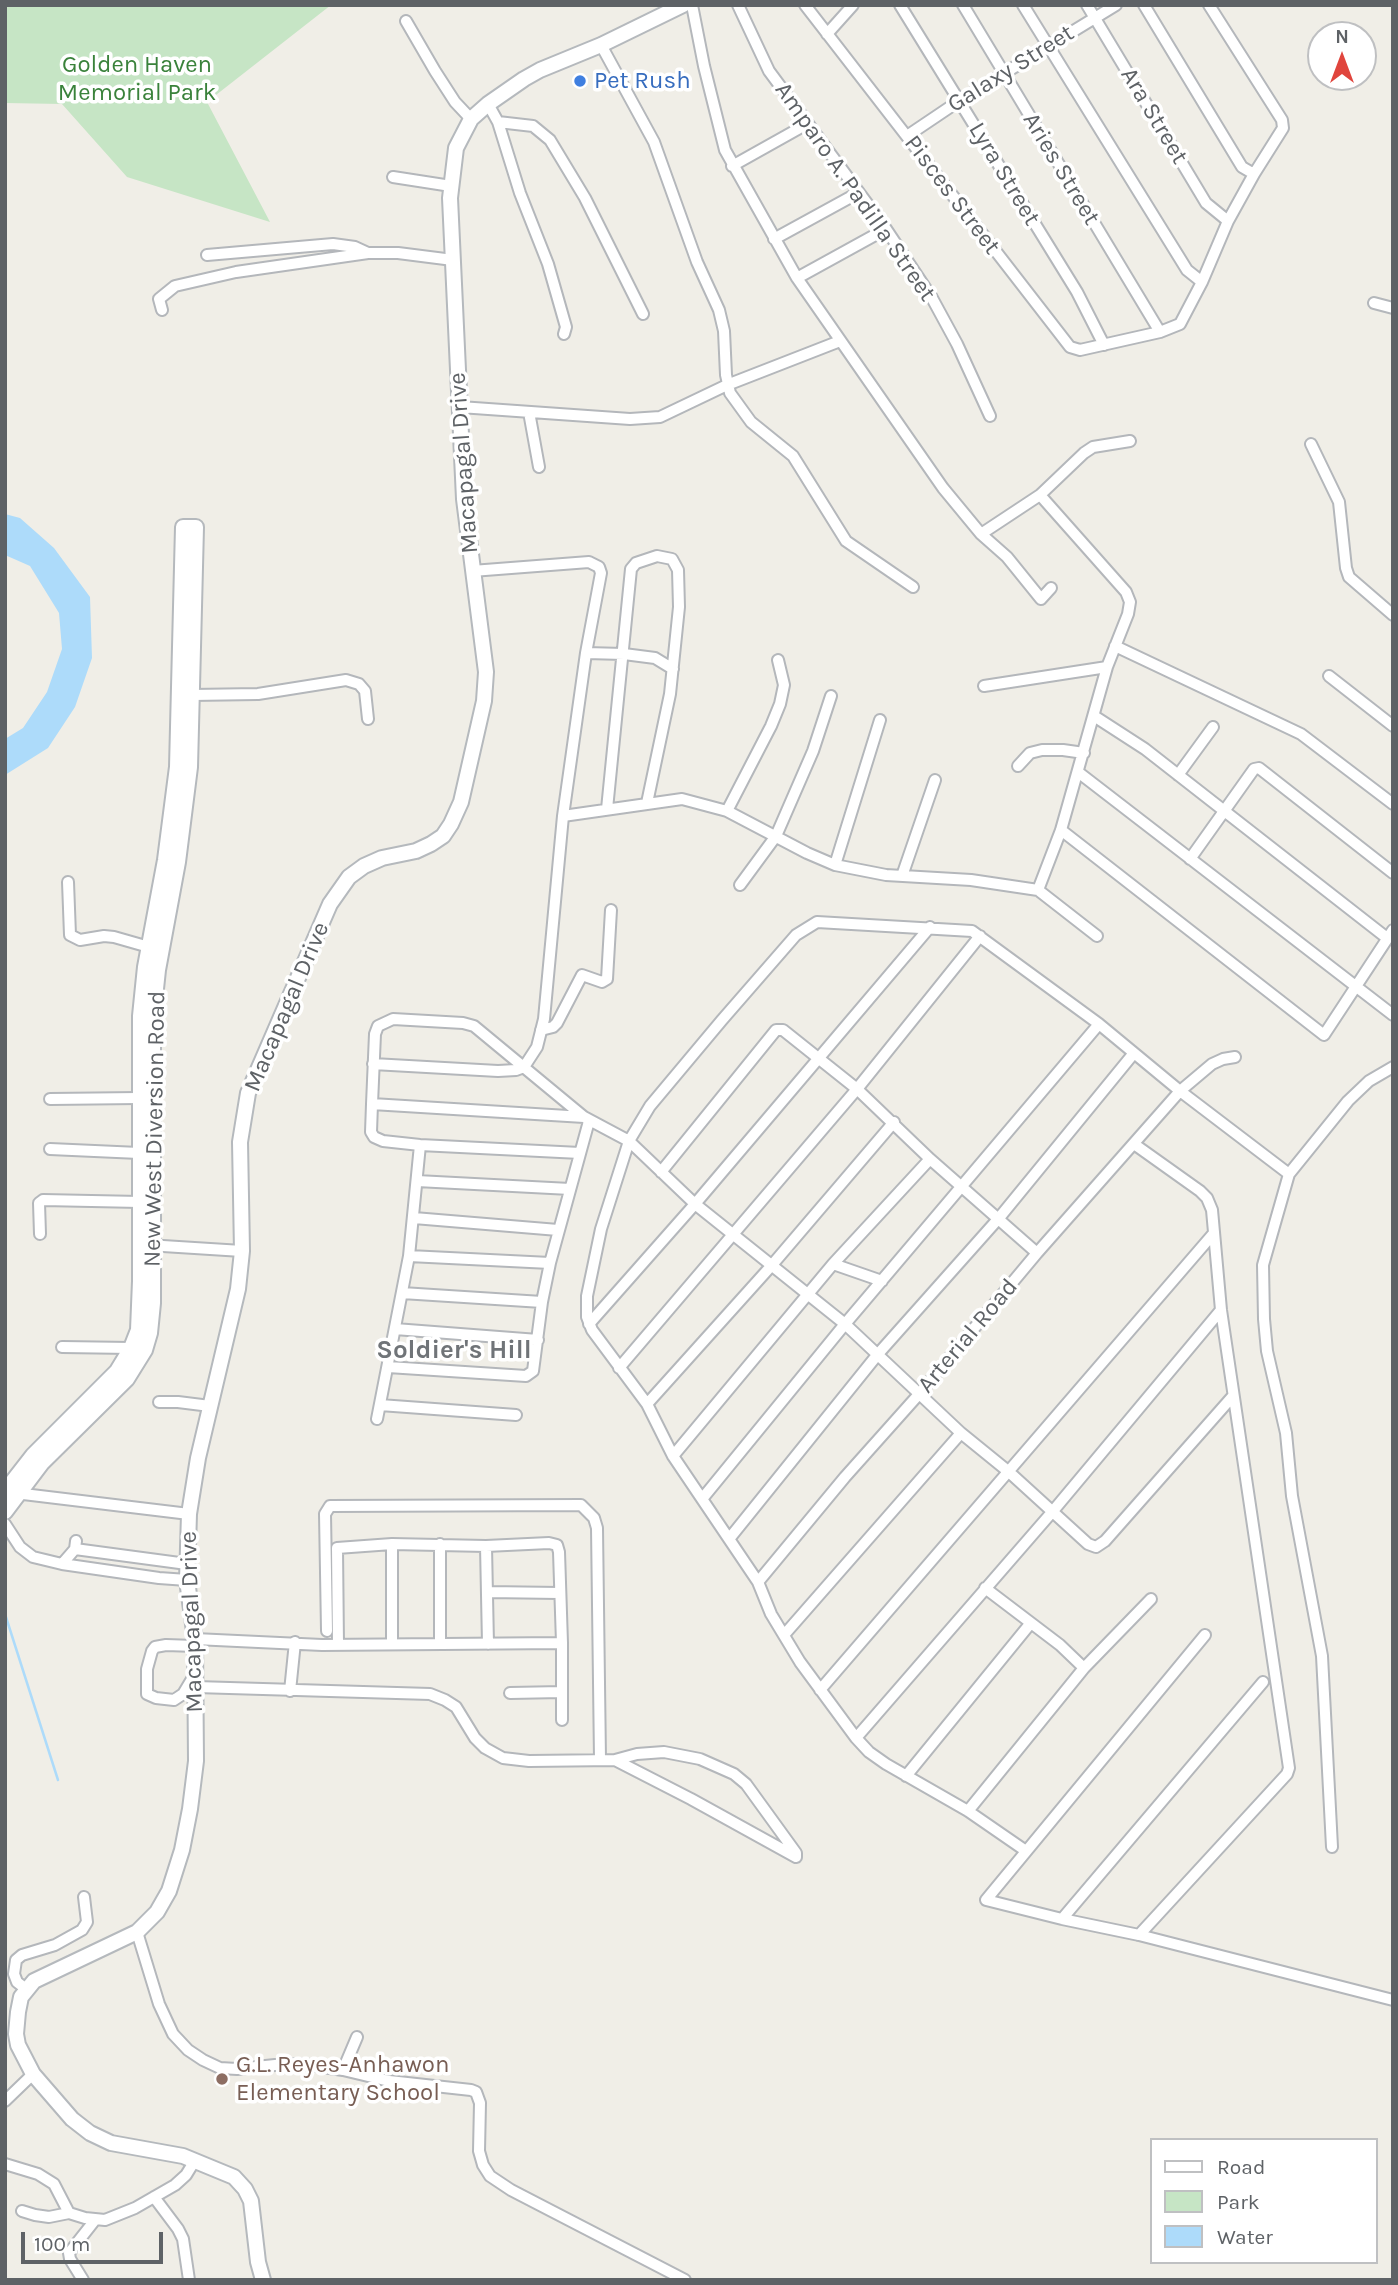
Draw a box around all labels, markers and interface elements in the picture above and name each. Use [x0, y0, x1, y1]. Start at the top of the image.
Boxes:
street label: Galaxy Street [942, 19, 1080, 119]
north arrow [1307, 21, 1377, 91]
text: N [1335, 26, 1349, 48]
park label: Golden Haven Memorial Park [58, 51, 216, 107]
street label: Ara Street [1114, 63, 1194, 169]
place label: Pet Rush [594, 67, 691, 95]
marker: Pet Rush [572, 73, 588, 89]
street label: Amparo A. Padilla Street [768, 77, 942, 307]
street label: Aries Street [1016, 108, 1106, 230]
street label: Lyra Street [962, 117, 1046, 231]
street label: Pisces Street [898, 130, 1006, 260]
street label: Macapagal Drive [443, 371, 485, 555]
street label: Macapagal Drive [238, 918, 336, 1096]
street label: New West Diversion Road [138, 990, 172, 1268]
street label: Arterial Road [912, 1273, 1024, 1399]
district label: Soldier's Hill [376, 1335, 532, 1367]
street label: Macapagal Drive [174, 1531, 210, 1713]
place label: G.L. Reyes-Anhawon Elementary School [236, 2051, 449, 2107]
marker: G.L. Reyes-Anhawon Elementary School [214, 2071, 230, 2087]
legend [1150, 2138, 1377, 2264]
text: Road [1217, 2155, 1265, 2179]
text: Park [1217, 2190, 1260, 2214]
scale bar [24, 2218, 166, 2262]
text: Water [1217, 2225, 1273, 2249]
text: 100 m [34, 2232, 91, 2256]

